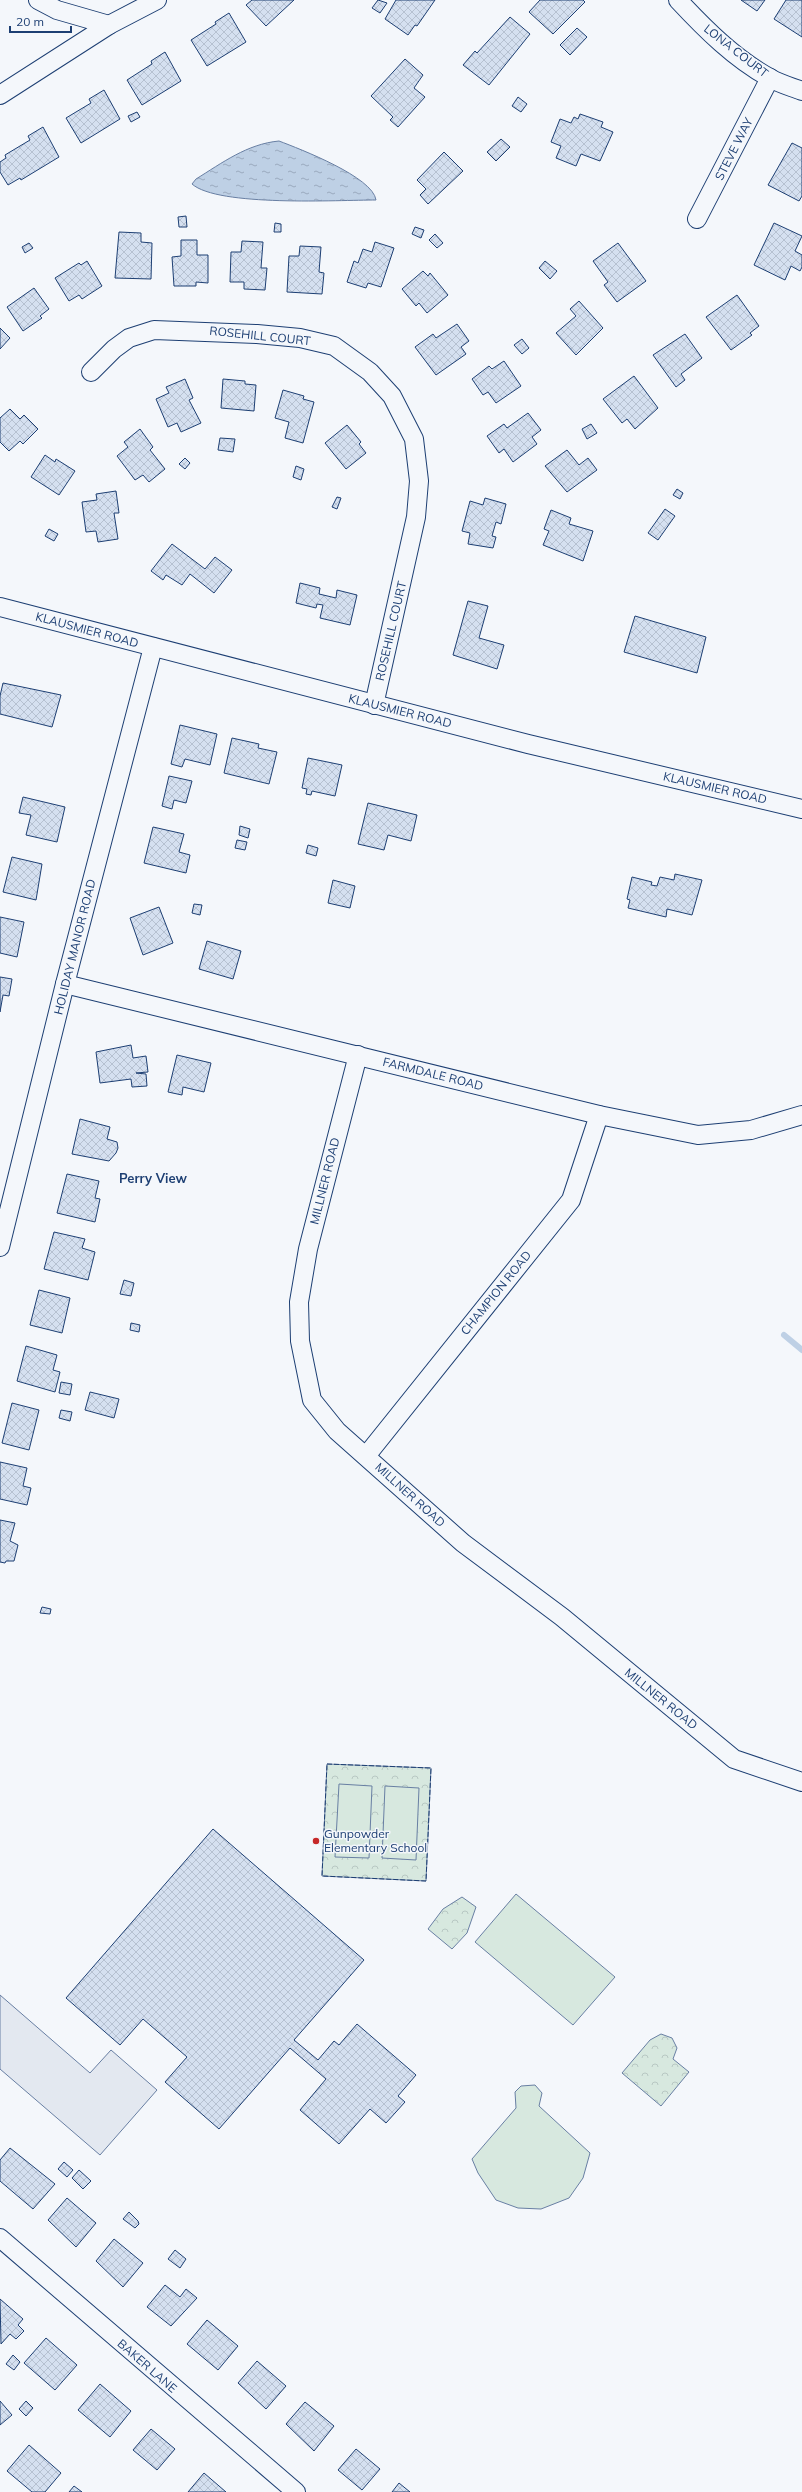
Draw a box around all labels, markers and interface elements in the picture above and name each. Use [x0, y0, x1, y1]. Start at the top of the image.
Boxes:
scale bar [10, 8, 71, 34]
text: 20 m [16, 14, 44, 29]
street label: LONA COURT [701, 21, 772, 81]
street label: STEVE WAY [711, 114, 756, 183]
street label: ROSEHILL COURT [209, 323, 312, 348]
street label: ROSEHILL COURT [372, 579, 409, 682]
street label: KLAUSMIER ROAD [34, 609, 140, 650]
street label: KLAUSMIER ROAD [347, 690, 453, 731]
street label: KLAUSMIER ROAD [662, 768, 768, 807]
street label: HOLIDAY MANOR ROAD [50, 877, 99, 1016]
street label: FARMDALE ROAD [381, 1054, 485, 1093]
street label: MILLNER ROAD [306, 1136, 343, 1226]
district label: Perry View [119, 1170, 187, 1187]
street label: CHAMPION ROAD [457, 1248, 534, 1338]
street label: MILLNER ROAD [372, 1459, 448, 1530]
street label: MILLNER ROAD [622, 1665, 701, 1732]
place label: Gunpowder Elementary School [324, 1826, 427, 1855]
marker: Gunpowder Elementary School [311, 1836, 321, 1846]
street label: BAKER LANE [114, 2336, 180, 2396]

